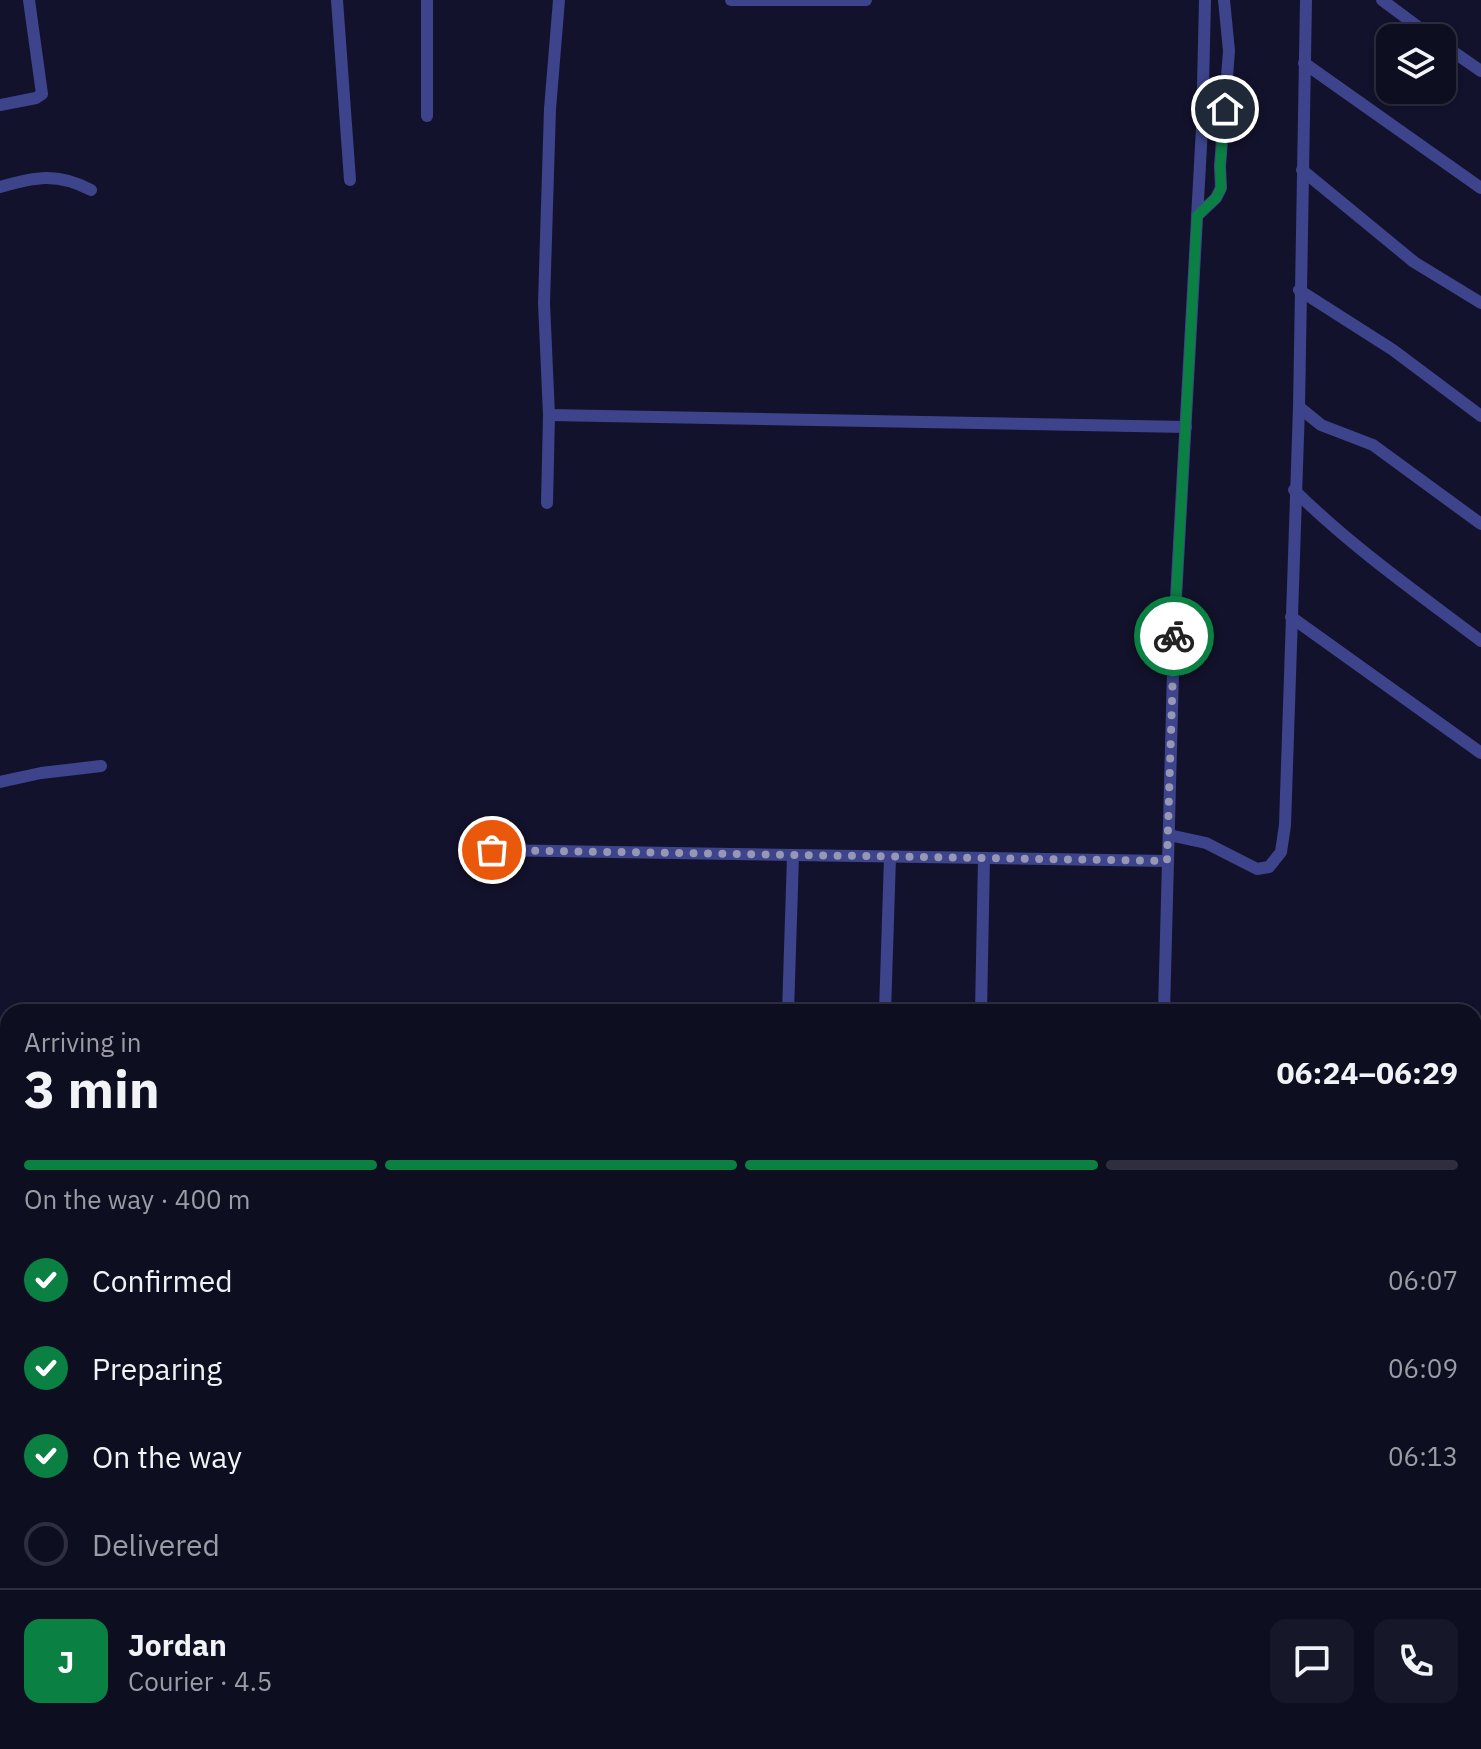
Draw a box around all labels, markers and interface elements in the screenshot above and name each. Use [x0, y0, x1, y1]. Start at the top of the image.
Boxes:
map controls [1376, 24, 1456, 104]
button: layers [1376, 24, 1456, 104]
pin [1191, 75, 1259, 143]
icon: home [1203, 87, 1247, 131]
courier [1134, 596, 1214, 676]
icon: bike [1152, 614, 1196, 658]
pin [458, 816, 526, 884]
icon: bag [470, 828, 514, 872]
text: Arriving in [24, 1025, 141, 1059]
text: 06:24–06:29 [1277, 1053, 1458, 1092]
text: 3 min [24, 1055, 160, 1122]
text: On the way · 400 m [24, 1182, 250, 1216]
icon: check [24, 1258, 68, 1302]
text: Confirmed [92, 1261, 233, 1300]
text: 06:07 [1388, 1263, 1458, 1297]
icon: check [24, 1346, 68, 1390]
text: Preparing [92, 1349, 222, 1388]
text: 06:09 [1388, 1351, 1458, 1385]
icon: check [24, 1434, 68, 1478]
text: On the way [92, 1437, 242, 1476]
text: 06:13 [1388, 1439, 1458, 1473]
text: Delivered [92, 1525, 220, 1564]
button: chat [1270, 1619, 1354, 1703]
button: phone [1374, 1619, 1458, 1703]
text: Jordan [128, 1625, 227, 1664]
text: J [58, 1642, 74, 1681]
text: Courier · 4.5 [128, 1664, 272, 1698]

